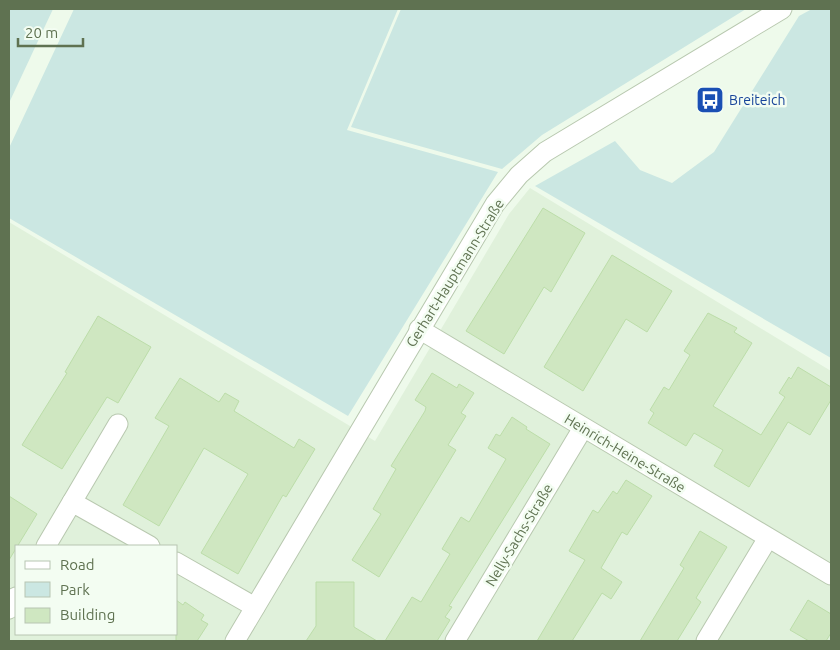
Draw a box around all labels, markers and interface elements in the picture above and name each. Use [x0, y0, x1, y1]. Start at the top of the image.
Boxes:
scale bar [18, 15, 82, 47]
text: 20 m [25, 24, 58, 41]
bus stop icon: Breiteich [695, 85, 725, 115]
place label: Breiteich [729, 92, 785, 108]
street label: Gerhart-Hauptmann-Straße [403, 196, 507, 350]
street label: Heinrich-Heine-Straße [562, 411, 688, 495]
street label: Nelly-Sachs-Straße [482, 481, 556, 589]
legend [15, 545, 178, 635]
text: Road [60, 556, 95, 573]
text: Park [60, 581, 90, 598]
text: Building [60, 606, 115, 623]

